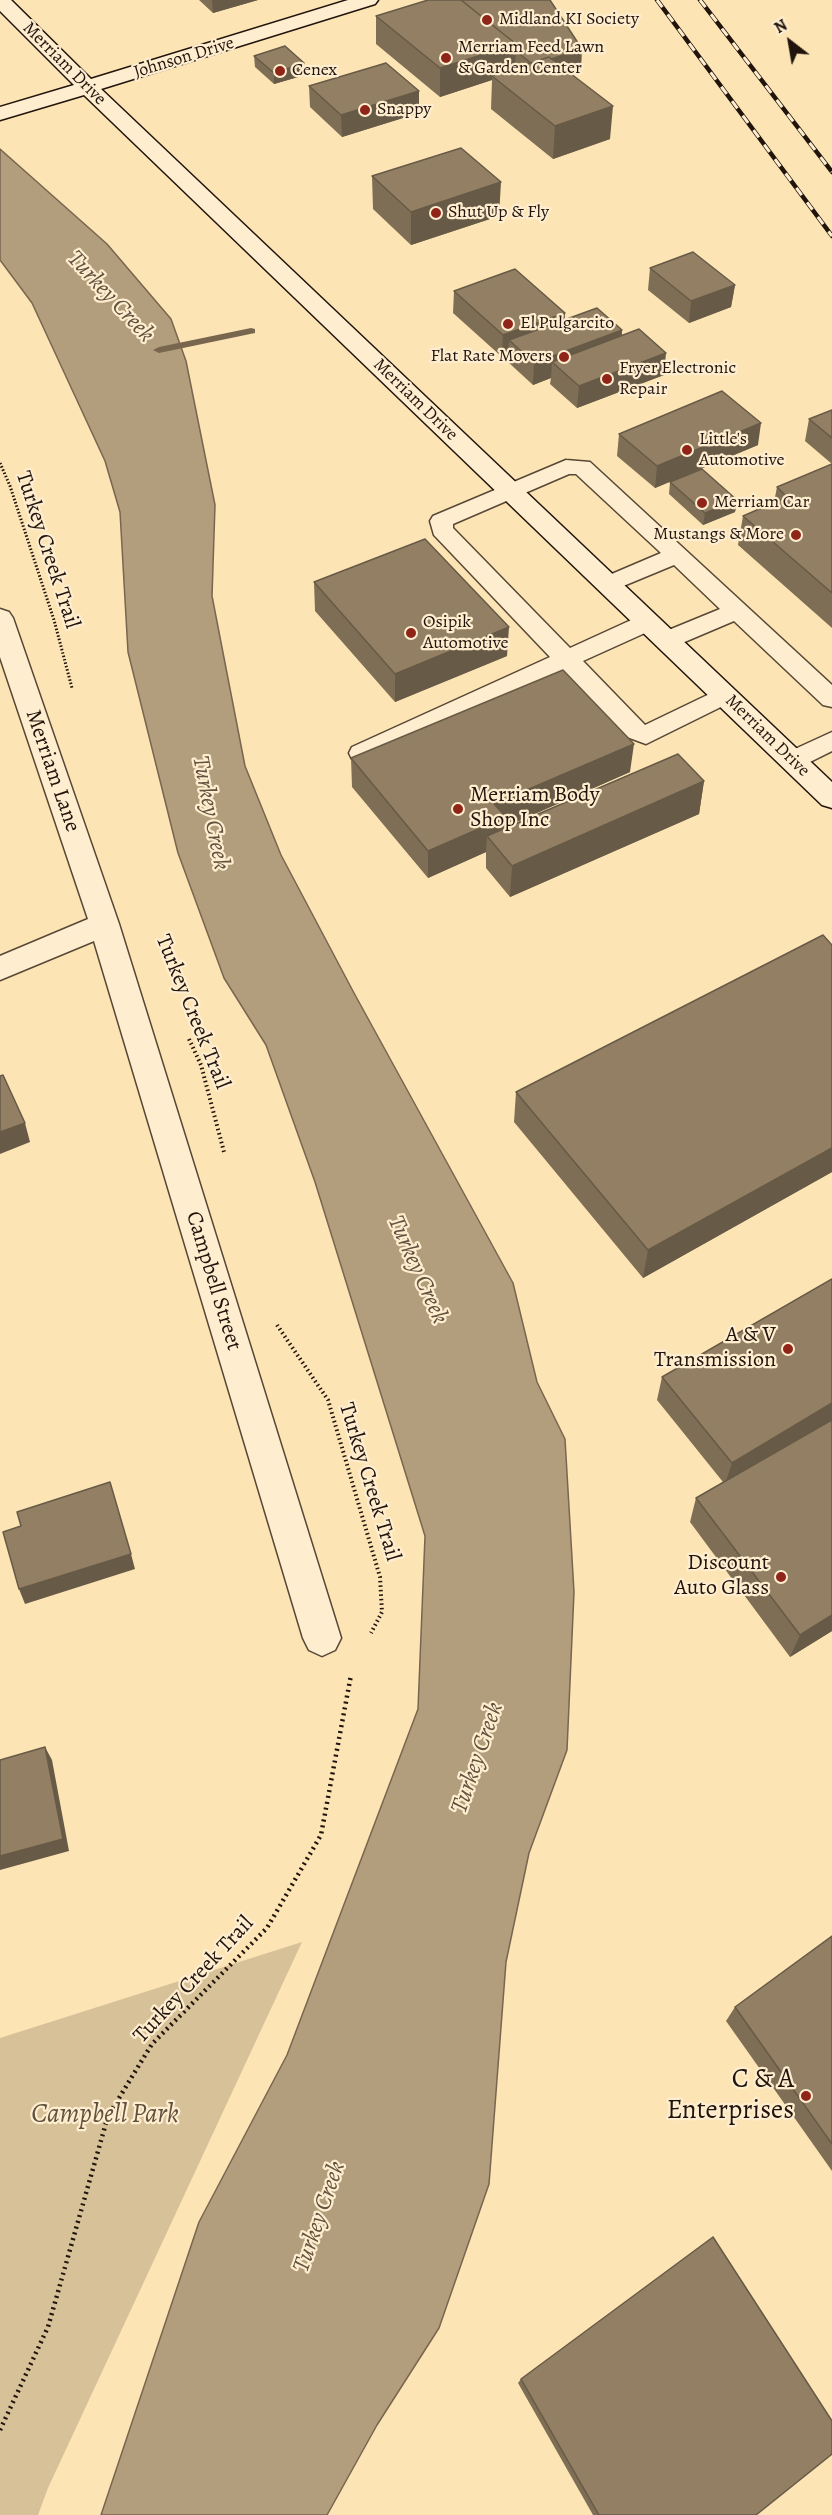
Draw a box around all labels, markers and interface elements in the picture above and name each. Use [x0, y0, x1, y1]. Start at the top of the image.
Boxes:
place label: Midland KI Society [499, 9, 639, 31]
north arrow [760, 12, 820, 72]
marker: Midland KI Society [480, 13, 494, 27]
text: N [770, 14, 791, 39]
street label: Merriam Drive [18, 18, 110, 110]
street label: Johnson Drive [131, 33, 237, 83]
place label: Merriam Feed Lawn & Garden Center [458, 37, 604, 80]
marker: Merriam Feed Lawn & Garden Center [439, 51, 453, 65]
place label: Cenex [292, 60, 337, 82]
marker: Cenex [273, 64, 287, 78]
place label: Snappy [377, 99, 431, 121]
marker: Snappy [358, 103, 372, 117]
place label: Shut Up & Fly [448, 202, 549, 224]
marker: Shut Up & Fly [429, 206, 443, 220]
water label: Turkey Creek [60, 245, 160, 349]
place label: El Pulgarcito [520, 313, 614, 335]
marker: El Pulgarcito [501, 317, 515, 331]
place label: Flat Rate Movers [430, 346, 552, 368]
marker: Flat Rate Movers [557, 350, 571, 364]
street label: Merriam Drive [368, 354, 462, 446]
place label: Fryer Electronic Repair [619, 358, 736, 400]
marker: Fryer Electronic Repair [600, 372, 614, 386]
place label: Little's Automotive [699, 429, 785, 472]
marker: Little's Automotive [680, 443, 694, 457]
street label: Turkey Creek Trail [9, 468, 85, 632]
place label: Merriam Car [714, 492, 809, 514]
marker: Merriam Car [695, 496, 709, 510]
place label: Mustangs & More [653, 524, 784, 546]
marker: Mustangs & More [789, 528, 803, 542]
place label: Osipik Automotive [423, 612, 509, 654]
marker: Osipik Automotive [404, 626, 418, 640]
street label: Merriam Drive [720, 690, 814, 782]
street label: Merriam Lane [19, 707, 85, 835]
water label: Turkey Creek [185, 754, 235, 872]
place label: Merriam Body Shop Inc [470, 783, 600, 834]
marker: Merriam Body Shop Inc [451, 802, 465, 816]
street label: Turkey Creek Trail [149, 931, 235, 1093]
street label: Campbell Street [179, 1208, 247, 1354]
water label: Turkey Creek [380, 1212, 454, 1328]
place label: A & V Transmission [654, 1323, 776, 1374]
marker: A & V Transmission [781, 1342, 795, 1356]
street label: Turkey Creek Trail [332, 1400, 406, 1564]
place label: Discount Auto Glass [674, 1551, 769, 1603]
marker: Discount Auto Glass [774, 1570, 788, 1584]
water label: Turkey Creek [446, 1699, 510, 1817]
street label: Turkey Creek Trail [128, 1911, 260, 2049]
place label: C & A Enterprises [667, 2064, 794, 2127]
marker: C & A Enterprises [799, 2089, 813, 2103]
park label: Campbell Park [31, 2099, 179, 2131]
water label: Turkey Creek [288, 2158, 352, 2276]

